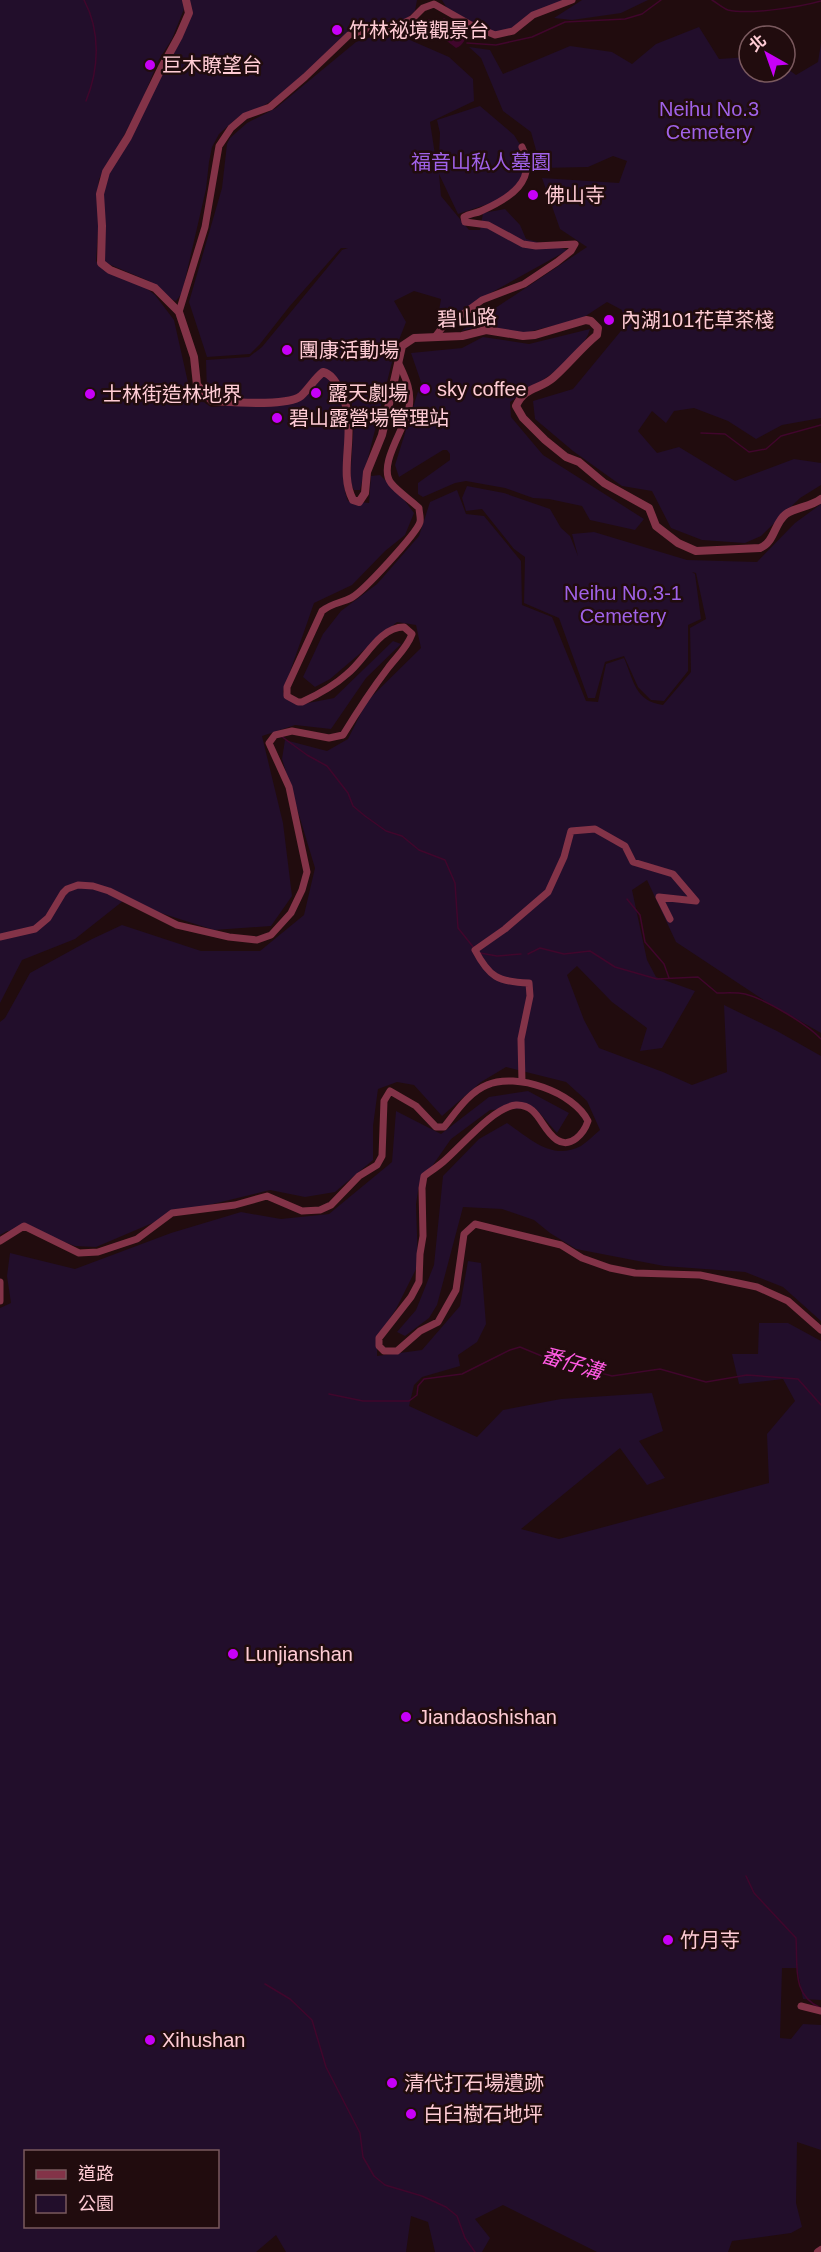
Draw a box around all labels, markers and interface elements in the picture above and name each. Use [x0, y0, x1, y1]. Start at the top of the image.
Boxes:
place label: 竹林祕境觀景台 [349, 19, 489, 41]
marker: 竹林祕境觀景台 [330, 23, 344, 37]
north arrow [737, 24, 797, 84]
text: 北 [746, 31, 769, 55]
place label: 巨木瞭望台 [162, 54, 262, 76]
marker: 巨木瞭望台 [143, 58, 157, 72]
park label: Neihu No.3 Cemetery [659, 98, 759, 143]
park label: 福音山私人墓園 [411, 151, 551, 173]
place label: 佛山寺 [545, 184, 605, 206]
marker: 佛山寺 [526, 188, 540, 202]
street label: 碧山路 [436, 305, 498, 331]
place label: 內湖101花草茶棧 [621, 309, 774, 331]
marker: 內湖101花草茶棧 [602, 313, 616, 327]
place label: 團康活動場 [299, 339, 399, 361]
marker: 團康活動場 [280, 343, 294, 357]
place label: sky coffee [437, 378, 527, 400]
place label: 露天劇場 [328, 382, 408, 404]
marker: sky coffee [418, 382, 432, 396]
place label: 士林街造林地界 [102, 383, 242, 405]
marker: 露天劇場 [309, 386, 323, 400]
marker: 士林街造林地界 [83, 387, 97, 401]
place label: 碧山露營場管理站 [289, 407, 449, 429]
marker: 碧山露營場管理站 [270, 411, 284, 425]
park label: Neihu No.3-1 Cemetery [564, 582, 682, 627]
water label: 番仔溝 [539, 1343, 608, 1384]
place label: Lunjianshan [245, 1643, 353, 1665]
marker: Lunjianshan [226, 1647, 240, 1661]
place label: Jiandaoshishan [418, 1706, 557, 1728]
marker: Jiandaoshishan [399, 1710, 413, 1724]
place label: 竹月寺 [680, 1929, 740, 1951]
marker: 竹月寺 [661, 1933, 675, 1947]
place label: Xihushan [162, 2029, 245, 2051]
marker: Xihushan [143, 2033, 157, 2047]
place label: 清代打石場遺跡 [404, 2072, 544, 2094]
marker: 清代打石場遺跡 [385, 2076, 399, 2090]
place label: 白臼樹石地坪 [423, 2103, 543, 2125]
marker: 白臼樹石地坪 [404, 2107, 418, 2121]
legend [24, 2150, 219, 2228]
text: 道路 [78, 2164, 114, 2184]
text: 公園 [78, 2194, 114, 2214]

